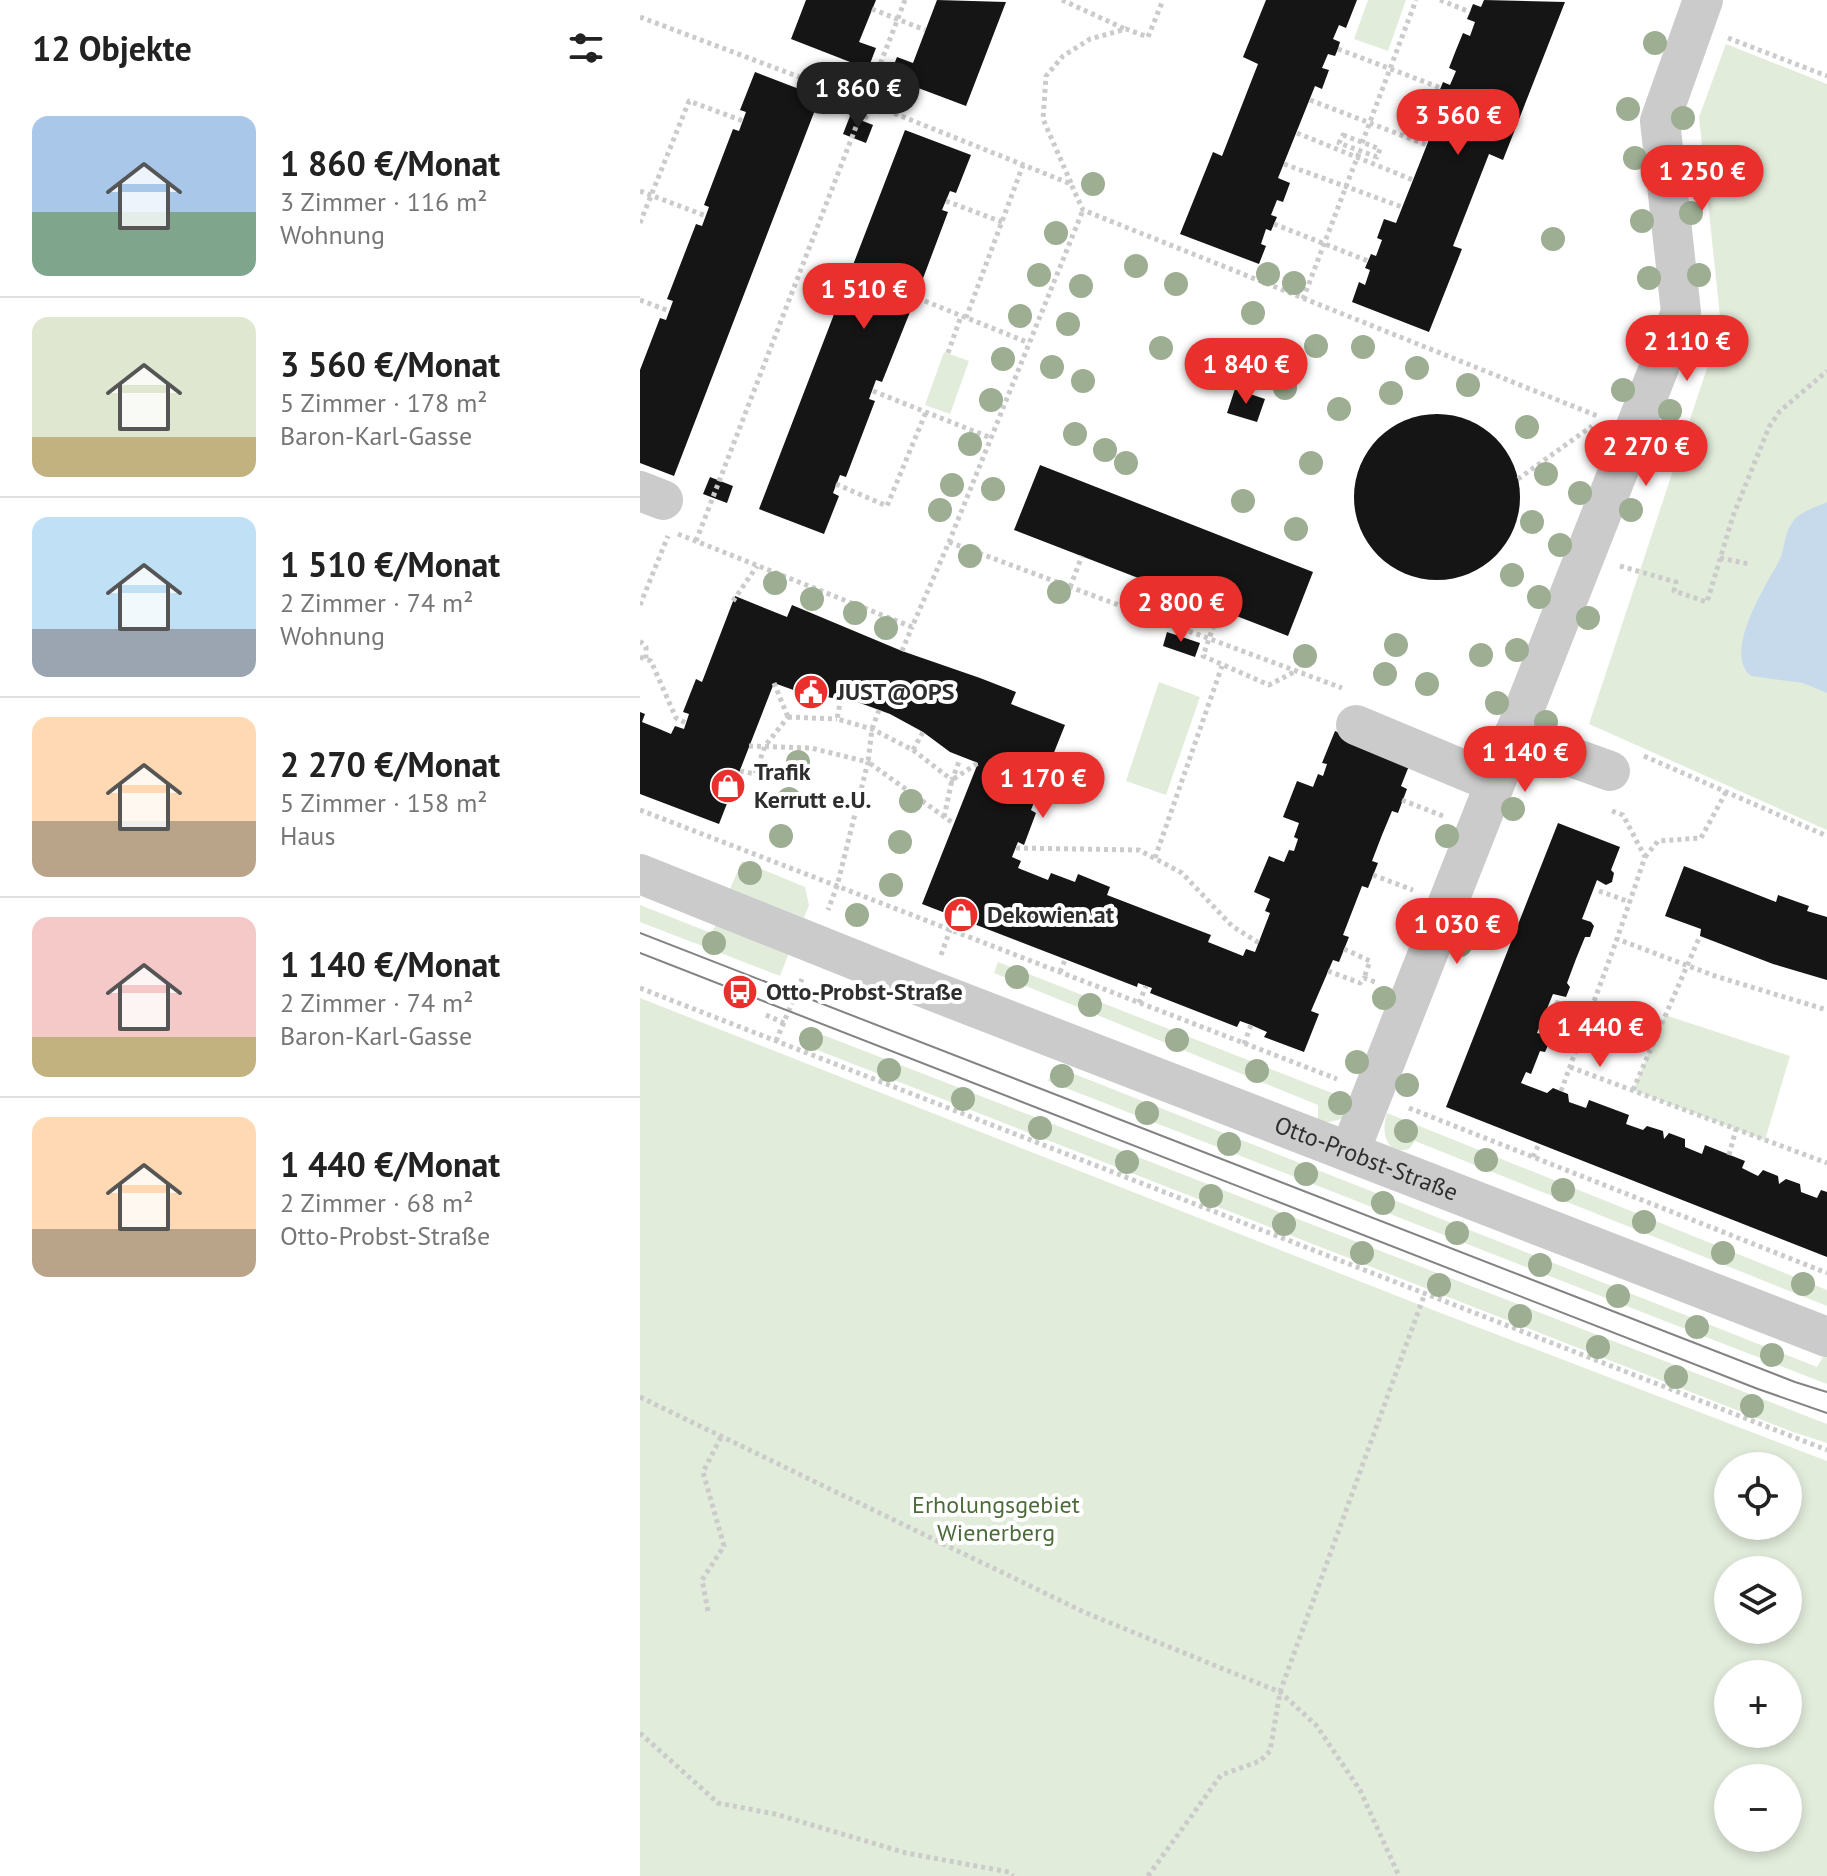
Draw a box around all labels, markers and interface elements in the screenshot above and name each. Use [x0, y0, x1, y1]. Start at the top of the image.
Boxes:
text: 12 Objekte [32, 26, 192, 70]
icon: filters [564, 26, 608, 70]
pin: 1 860 € [784, 62, 932, 130]
text: 1 860 € [815, 71, 901, 104]
pin: 3 560 € [1384, 89, 1532, 157]
text: 3 560 € [1415, 98, 1501, 131]
text: 1 860 €/Monat [280, 141, 500, 185]
pin: 1 250 € [1628, 145, 1776, 213]
icon: home [96, 148, 192, 244]
text: 1 250 € [1659, 154, 1745, 187]
text: 3 Zimmer · 116 m² [280, 185, 488, 218]
text: Wohnung [280, 218, 385, 251]
pin: 1 510 € [790, 263, 938, 331]
text: 1 510 € [821, 272, 907, 305]
pin: 2 110 € [1613, 315, 1761, 383]
text: 2 110 € [1644, 324, 1730, 357]
pin: 1 840 € [1172, 338, 1320, 406]
text: 3 560 €/Monat [280, 342, 500, 386]
text: 1 840 € [1203, 347, 1289, 380]
icon: home [96, 349, 192, 445]
text: 5 Zimmer · 178 m² [280, 386, 488, 419]
text: Baron-Karl-Gasse [280, 419, 472, 452]
pin: 2 270 € [1572, 420, 1720, 488]
text: 2 270 € [1603, 429, 1689, 462]
text: 1 510 €/Monat [280, 542, 500, 586]
icon: home [96, 549, 192, 645]
pin: 2 800 € [1107, 576, 1255, 644]
text: 2 800 € [1138, 585, 1224, 618]
text: 2 Zimmer · 74 m² [280, 586, 473, 619]
text: Wohnung [280, 619, 385, 652]
public building icon: JUST@OPS [792, 673, 830, 711]
place label: JUST@OPS [836, 676, 954, 707]
pin: 1 140 € [1451, 726, 1599, 794]
text: 1 140 € [1482, 735, 1568, 768]
text: 2 270 €/Monat [280, 742, 500, 786]
icon: home [96, 749, 192, 845]
pin: 1 170 € [969, 752, 1117, 820]
place label: Trafik Kerrutt e.U. [754, 756, 871, 815]
text: 1 170 € [1000, 761, 1086, 794]
shop icon: Trafik Kerrutt e.U. [709, 767, 747, 805]
text: 5 Zimmer · 158 m² [280, 786, 488, 819]
text: Haus [280, 819, 335, 852]
shop icon: Dekowien.at [942, 896, 980, 934]
pin: 1 030 € [1383, 898, 1531, 966]
place label: Dekowien.at [987, 899, 1115, 930]
text: 1 030 € [1414, 907, 1500, 940]
text: 1 140 €/Monat [280, 942, 500, 986]
icon: home [96, 949, 192, 1045]
bus stop icon: Otto-Probst-Straße [721, 973, 759, 1011]
place label: Otto-Probst-Straße [766, 976, 963, 1007]
text: 2 Zimmer · 74 m² [280, 986, 473, 1019]
pin: 1 440 € [1526, 1001, 1674, 1069]
text: 1 440 € [1557, 1010, 1643, 1043]
text: Baron-Karl-Gasse [280, 1019, 472, 1052]
street label: Otto-Probst-Straße [1270, 1109, 1462, 1208]
text: 1 440 €/Monat [280, 1142, 500, 1186]
icon: home [96, 1149, 192, 1245]
text: 2 Zimmer · 68 m² [280, 1186, 473, 1219]
text: Otto-Probst-Straße [280, 1219, 490, 1252]
map controls [1714, 1452, 1802, 1852]
button: locate [1714, 1452, 1802, 1540]
park label: Erholungsgebiet Wienerberg [912, 1489, 1080, 1548]
button: layers [1714, 1556, 1802, 1644]
button: + [1714, 1660, 1802, 1748]
button: − [1714, 1764, 1802, 1852]

